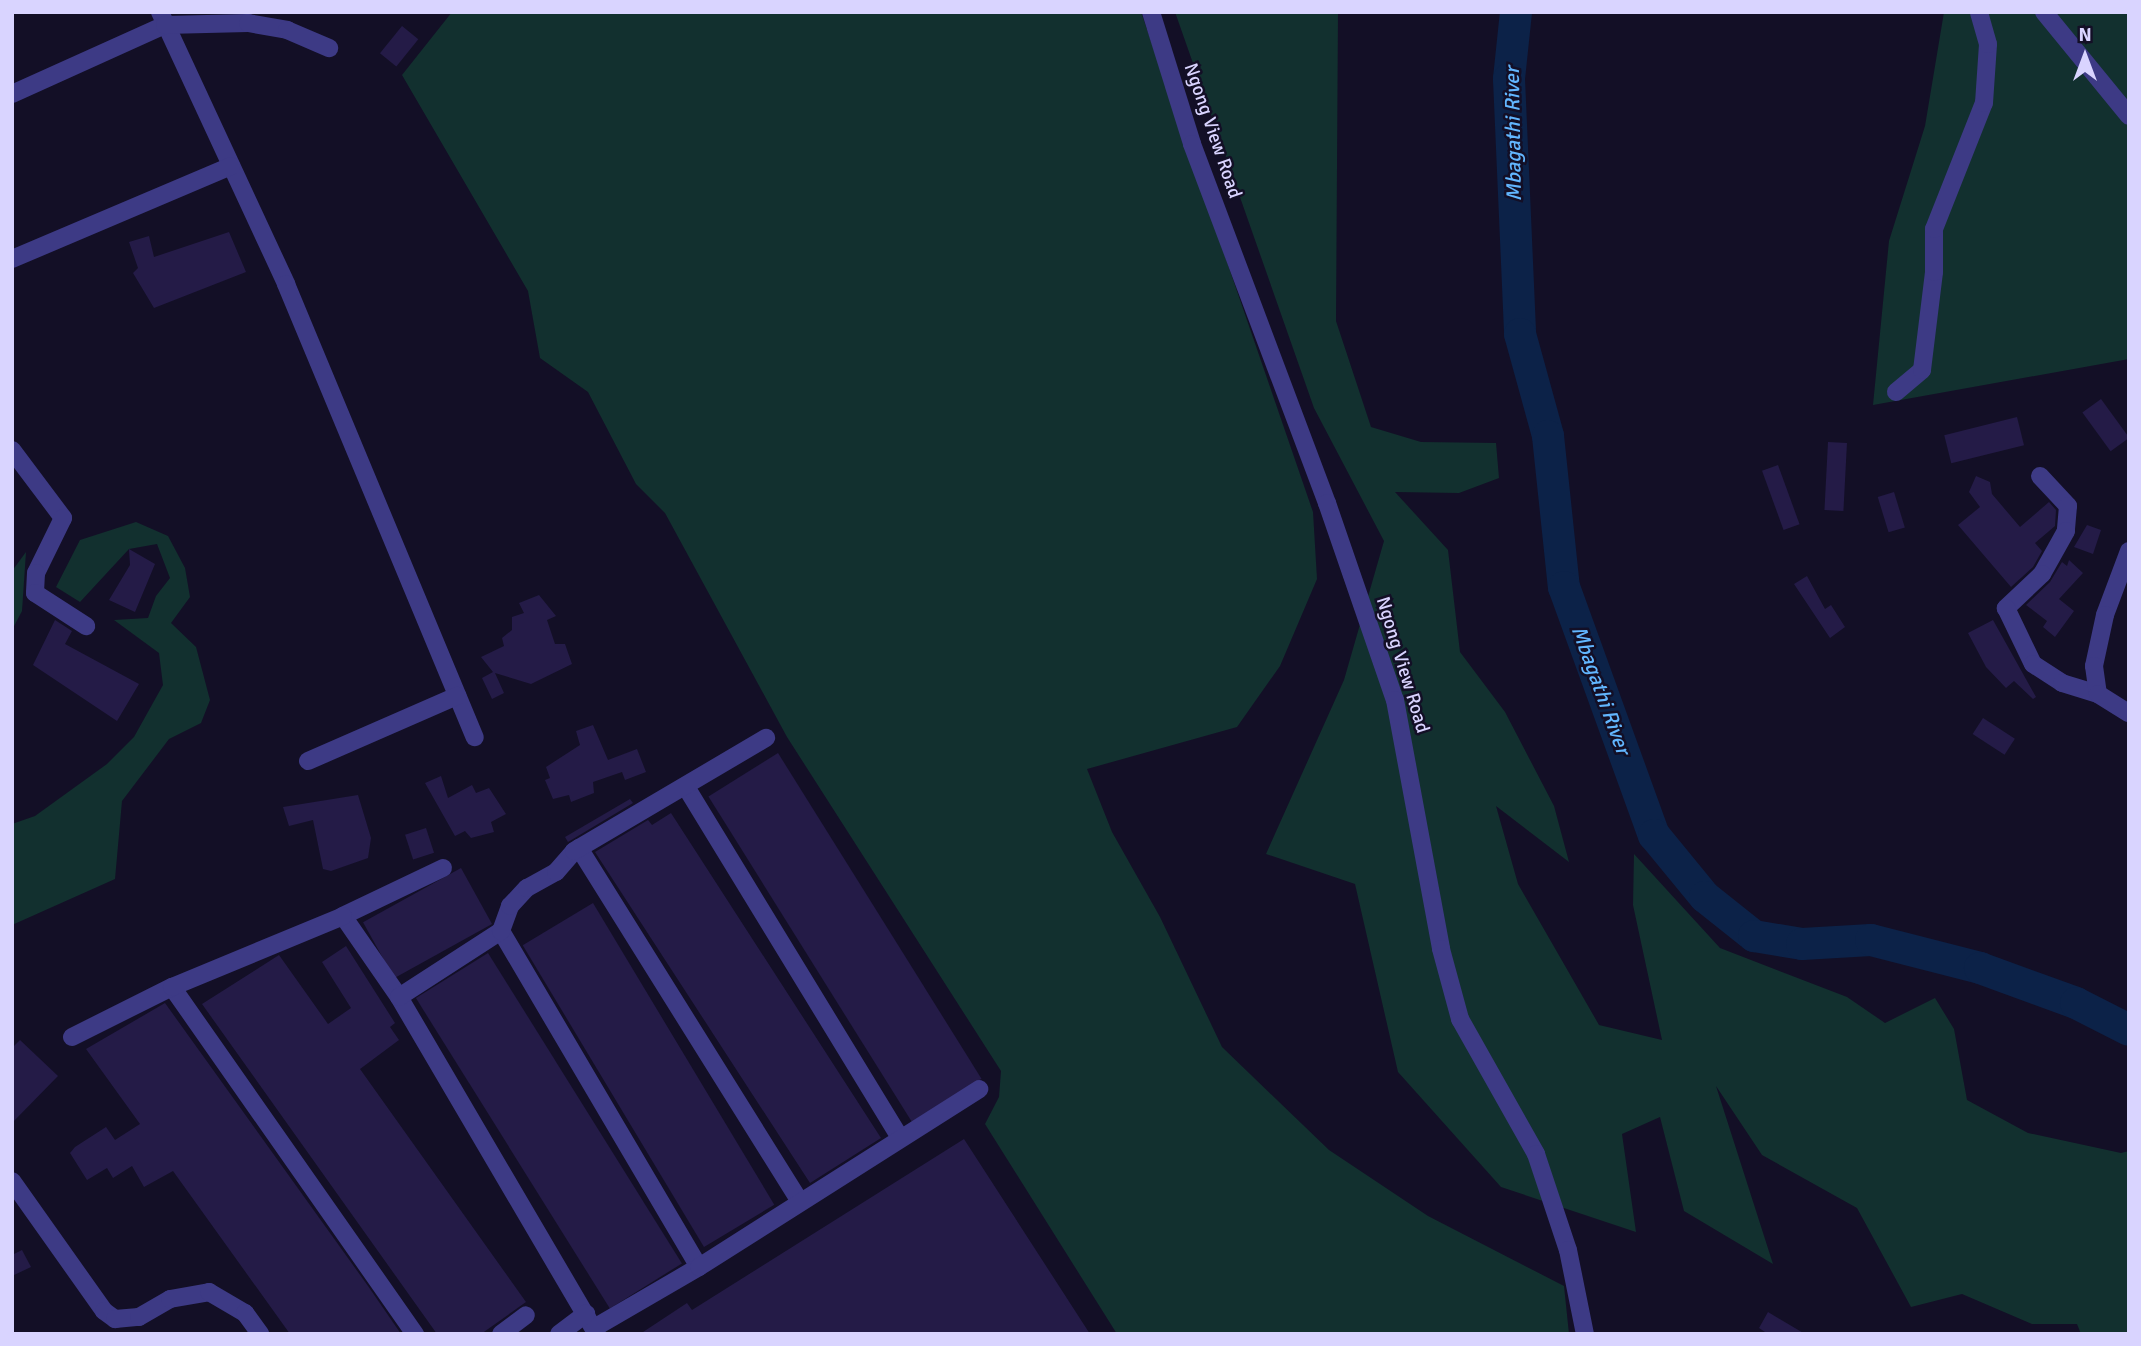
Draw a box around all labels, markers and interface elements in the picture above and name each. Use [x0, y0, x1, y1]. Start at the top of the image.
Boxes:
north arrow [2050, 21, 2120, 91]
text: N [2078, 23, 2092, 47]
street label: Ngong View Road [1178, 60, 1246, 202]
water label: Mbagathi River [1499, 66, 1527, 202]
street label: Ngong View Road [1370, 594, 1434, 736]
water label: Mbagathi River [1566, 622, 1636, 758]

